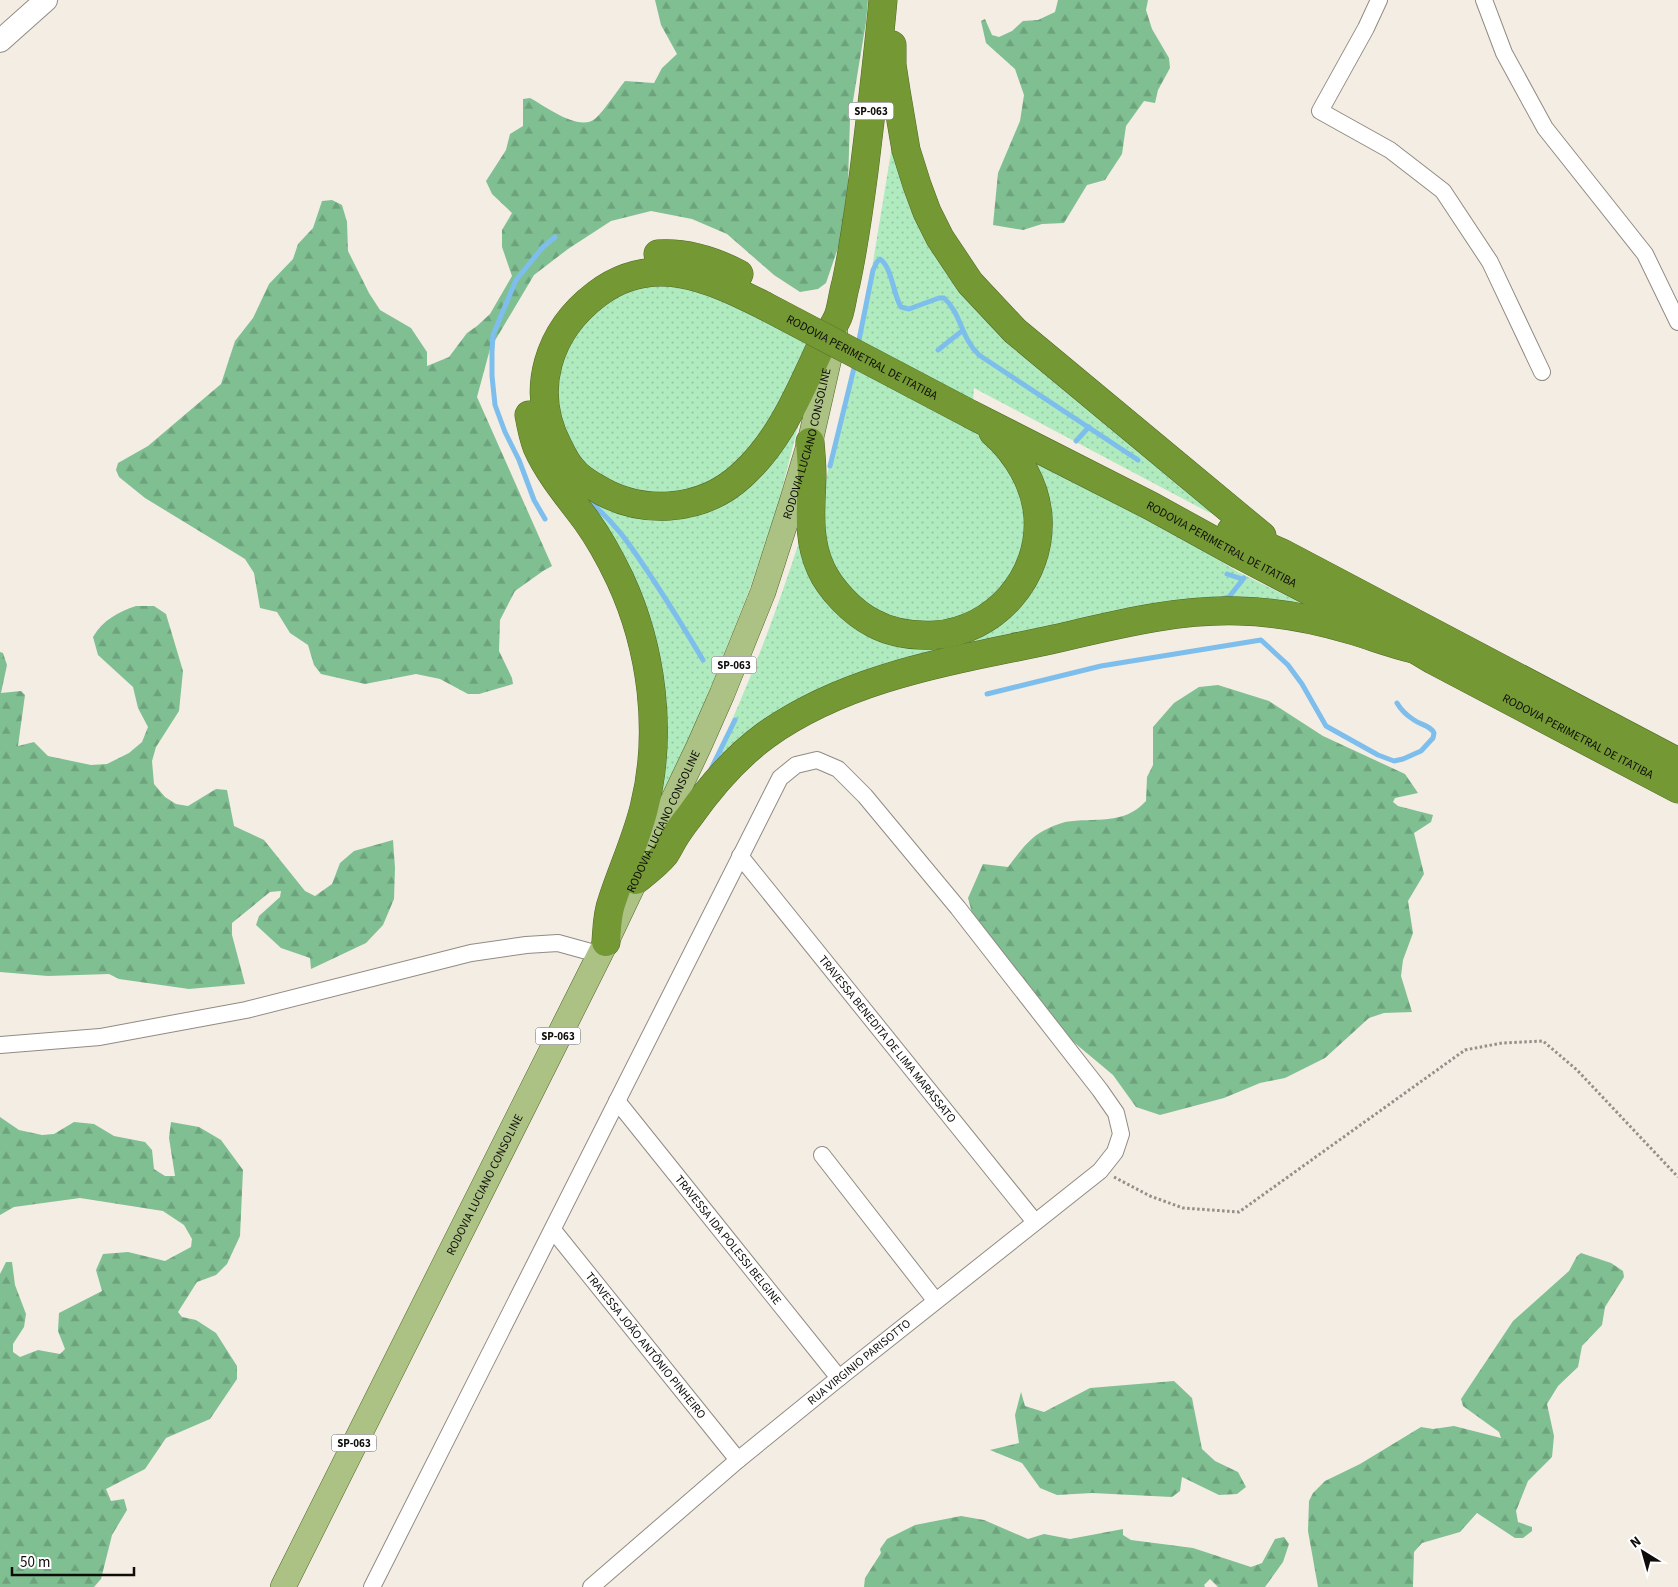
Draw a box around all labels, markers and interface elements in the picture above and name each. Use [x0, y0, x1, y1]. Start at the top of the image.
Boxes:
road number: SP-063 [848, 102, 894, 120]
street label: RODOVIA PERIMETRAL DE ITATIBA [783, 311, 941, 405]
street label: RODOVIA LUCIANO CONSOLINE [779, 366, 836, 522]
street label: RODOVIA PERIMETRAL DE ITATIBA [1143, 497, 1300, 592]
road number: SP-063 [712, 656, 756, 674]
street label: RODOVIA PERIMETRAL DE ITATIBA [1499, 690, 1657, 784]
street label: RODOVIA LUCIANO CONSOLINE [623, 747, 705, 896]
street label: TRAVESSA BENEDITA DE LIMA MARASSATO [814, 952, 960, 1127]
road number: SP-063 [536, 1028, 580, 1044]
street label: RODOVIA LUCIANO CONSOLINE [442, 1111, 527, 1258]
street label: TRAVESSA IDA POLESSI BELGINE [671, 1172, 785, 1309]
street label: TRAVESSA JOÃO ANTÔNIO PINHEIRO [581, 1269, 710, 1423]
street label: RUA VIRGINIO PARISOTTO [804, 1315, 915, 1409]
road number: SP-063 [332, 1435, 376, 1452]
north arrow [1618, 1527, 1668, 1577]
text: N [1626, 1532, 1646, 1553]
scale bar [12, 1544, 135, 1576]
text: 50 m [20, 1552, 50, 1573]

